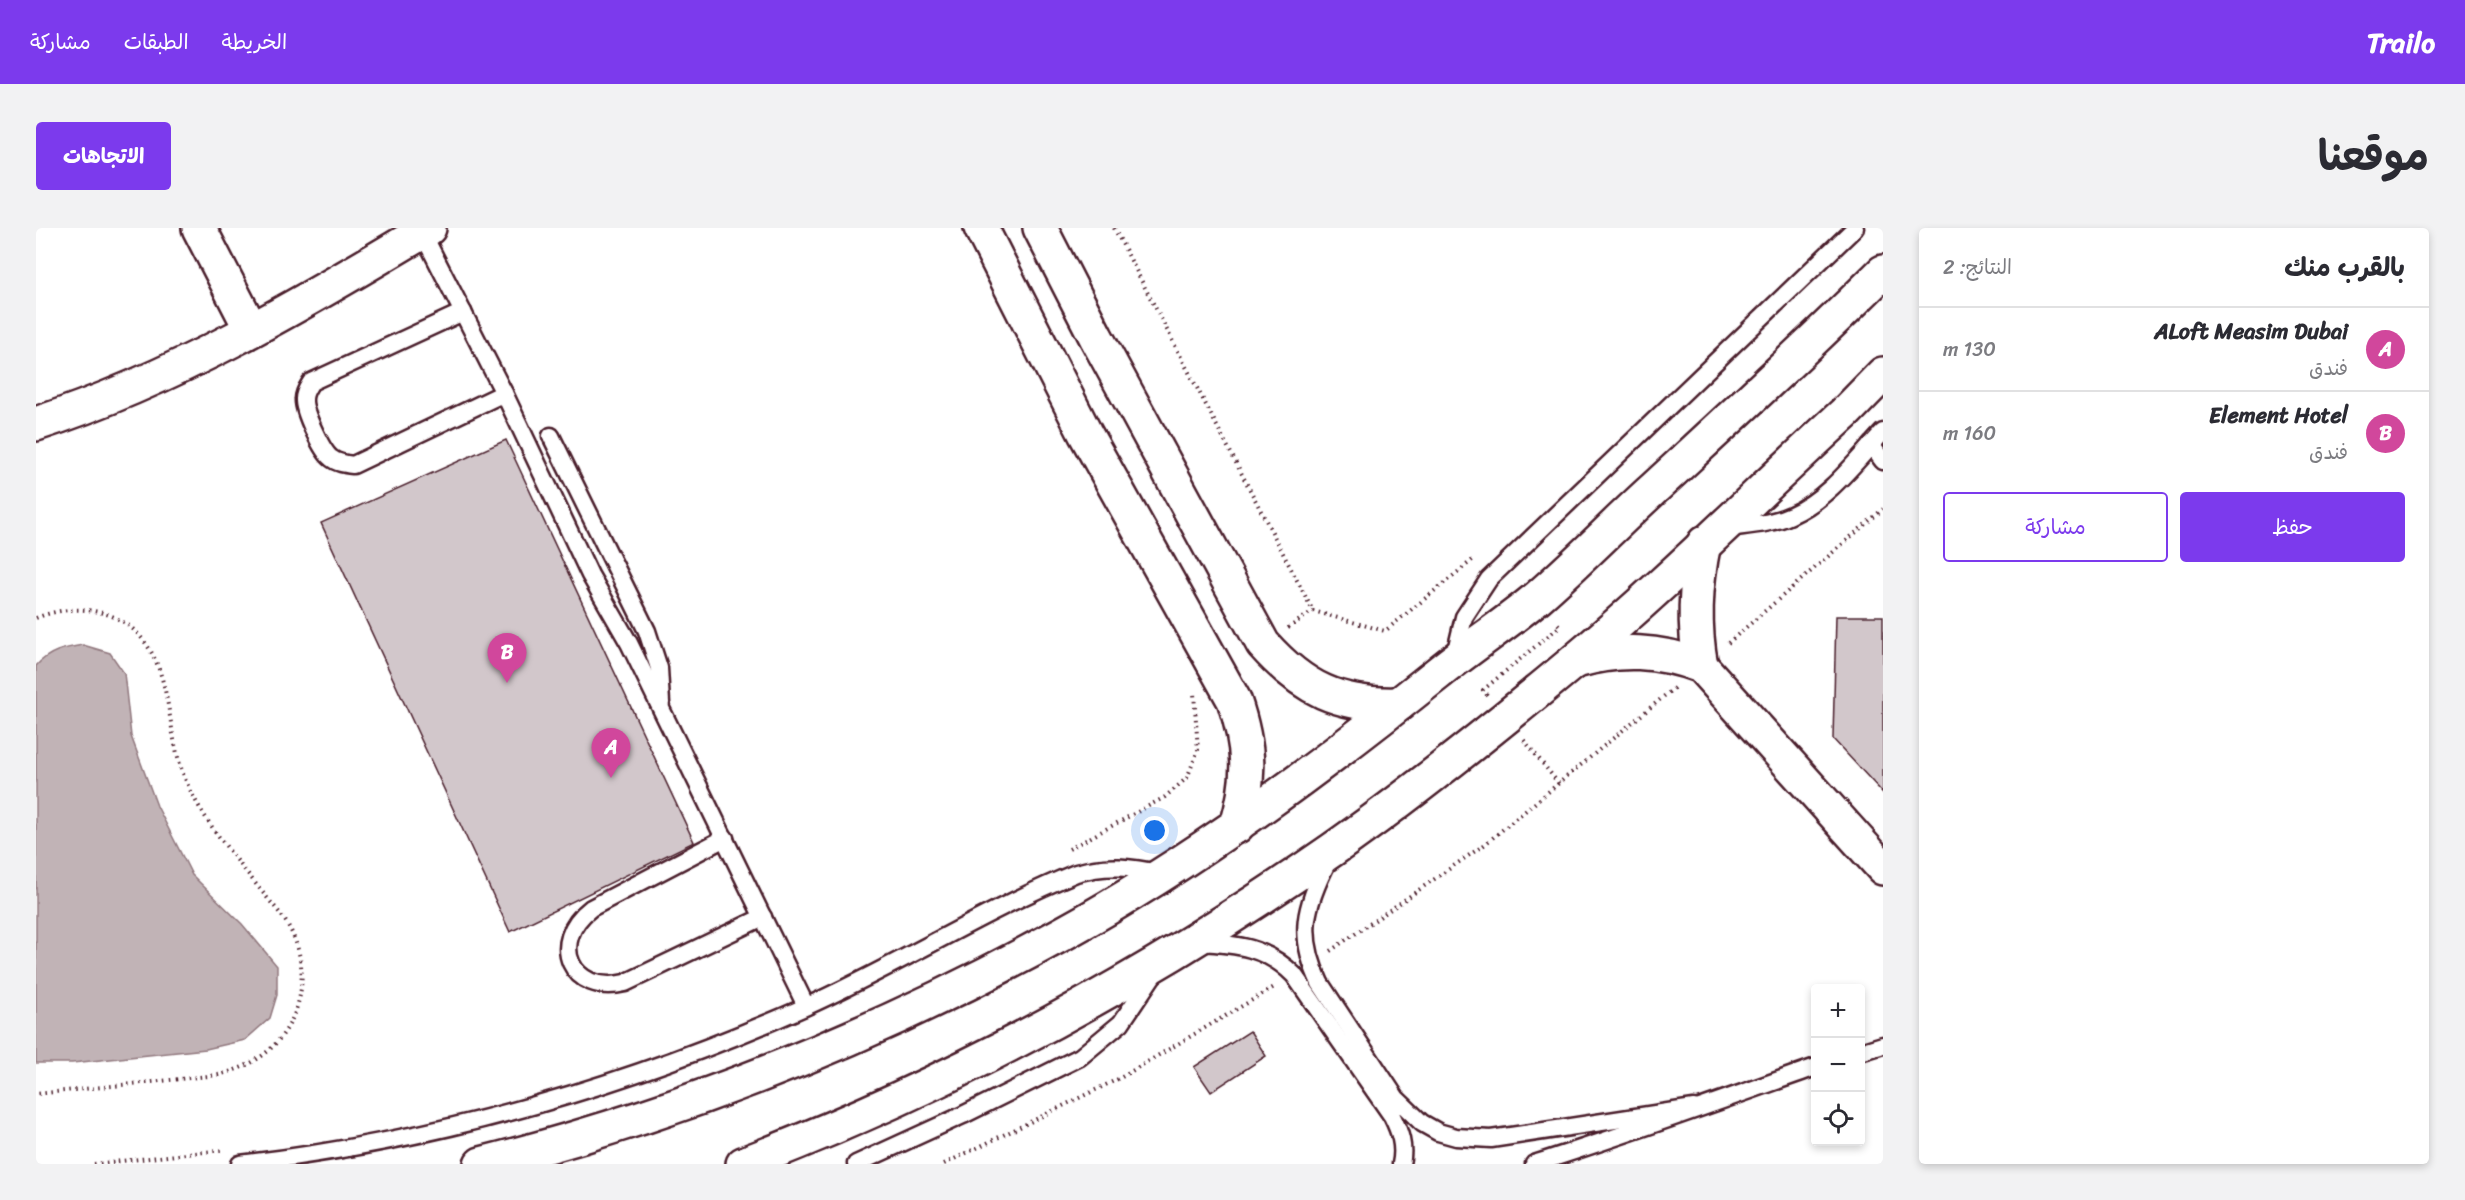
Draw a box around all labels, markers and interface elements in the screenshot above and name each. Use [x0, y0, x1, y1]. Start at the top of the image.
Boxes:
text: Trailo [2367, 18, 2435, 67]
text: مشاركة [30, 23, 91, 61]
text: الطبقات [124, 23, 189, 61]
text: الخريطة [222, 23, 287, 61]
text: موقعنا [2318, 119, 2429, 193]
button: الاتجاهات [36, 122, 171, 190]
text: بالقرب منك [2284, 244, 2405, 290]
text: النتائج: 2 [1943, 250, 2012, 285]
text: ALoft Measim Dubai [2154, 312, 2348, 351]
text: 130 m [1943, 332, 1996, 367]
text: A [2379, 332, 2392, 367]
text: فندق [2309, 351, 2348, 386]
text: Element Hotel [2209, 396, 2348, 435]
text: 160 m [1943, 416, 1996, 451]
text: B [2379, 416, 2392, 451]
text: فندق [2309, 435, 2348, 470]
button: مشاركة [1943, 492, 2168, 562]
button: حفظ [2180, 492, 2405, 562]
pin: B [488, 634, 526, 683]
pin: A [592, 728, 630, 778]
your location [1140, 816, 1169, 845]
map controls [1811, 984, 1865, 1146]
button: + [1811, 984, 1865, 1038]
button: − [1811, 1038, 1865, 1092]
button: locate [1811, 1092, 1865, 1146]

